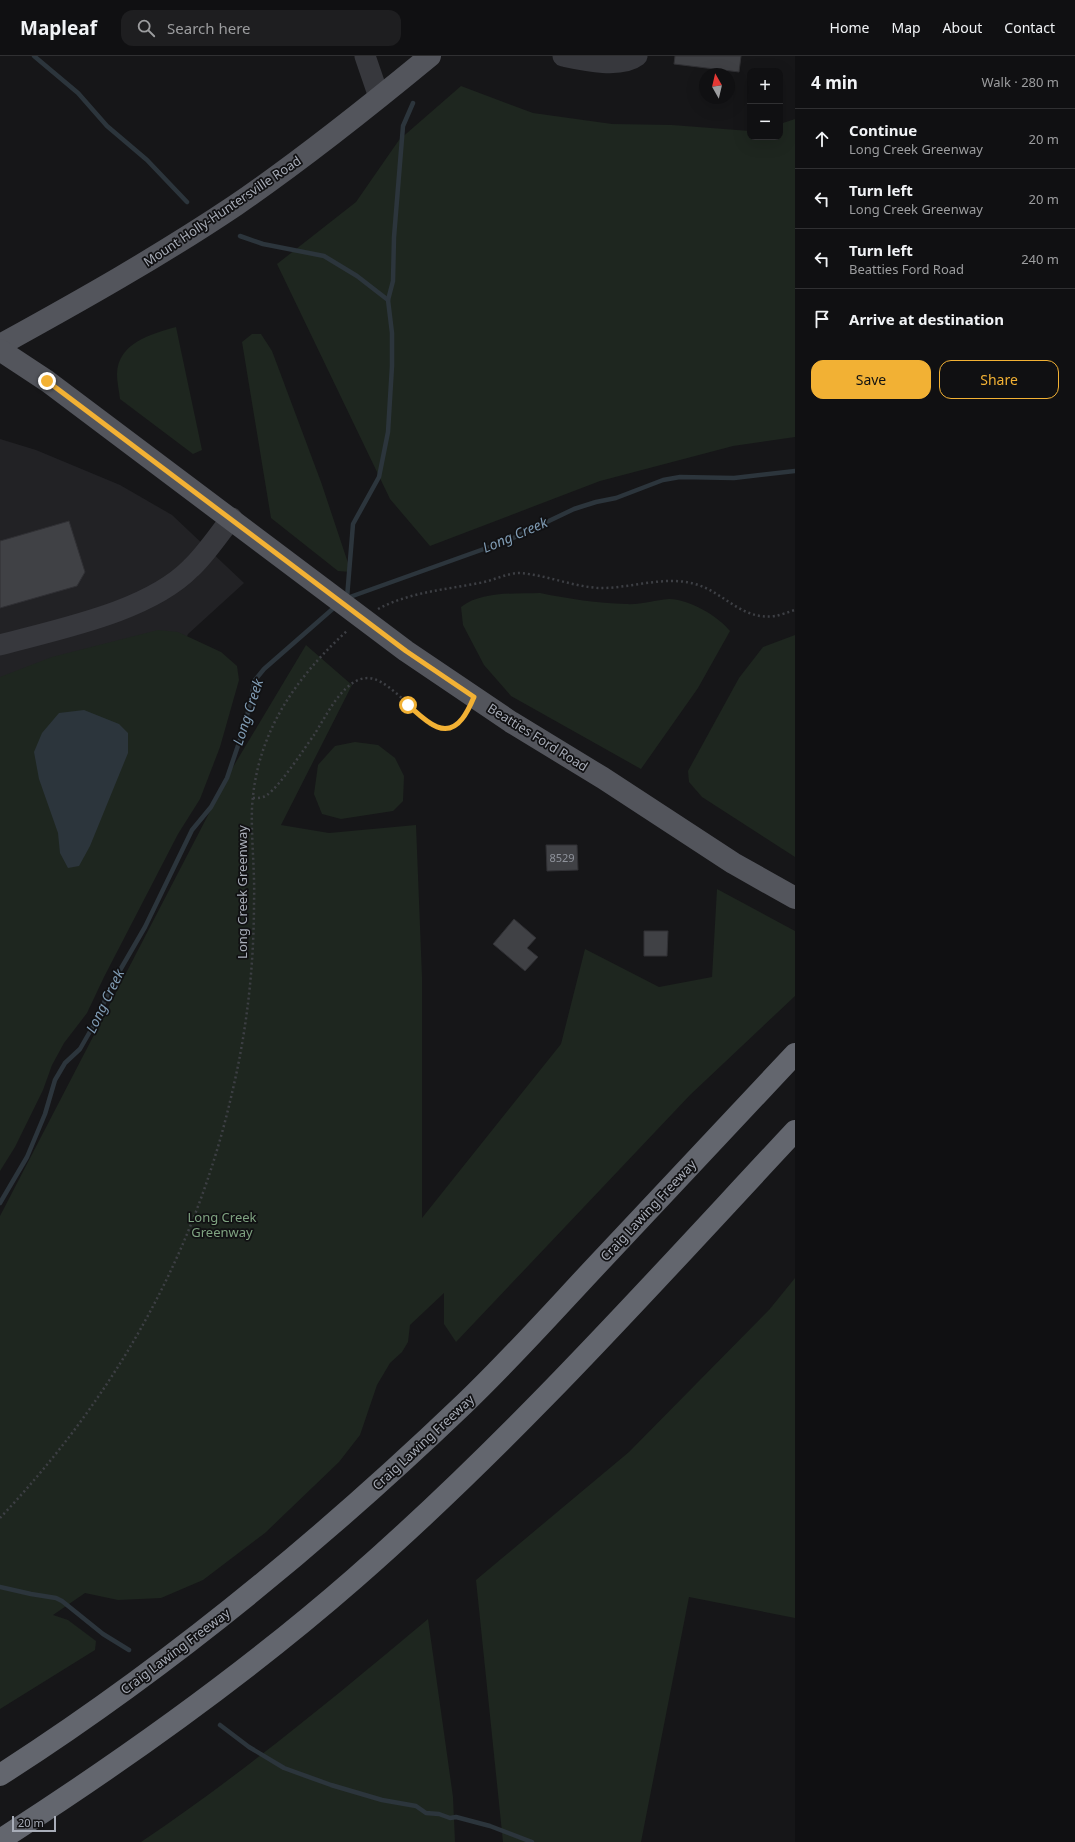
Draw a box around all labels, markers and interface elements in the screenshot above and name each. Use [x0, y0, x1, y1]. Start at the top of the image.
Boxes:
search box [121, 10, 401, 46]
text: Mapleaf [20, 15, 97, 41]
icon: search [135, 17, 157, 39]
text: Search here [167, 18, 251, 38]
text: Home [830, 18, 869, 37]
text: Map [891, 18, 921, 37]
text: About [943, 18, 982, 37]
text: Contact [1004, 18, 1055, 37]
north arrow [699, 68, 735, 104]
map controls [747, 68, 783, 140]
button: + [747, 68, 783, 104]
text: 4 min [811, 71, 858, 94]
text: Walk · 280 m [981, 73, 1059, 91]
button: − [747, 104, 783, 140]
text: Continue [849, 120, 917, 140]
icon: ahead [811, 128, 833, 150]
text: 20 m [1029, 130, 1059, 148]
text: Long Creek Greenway [849, 140, 983, 158]
street label: Mount Holly-Huntersville Road [140, 151, 304, 271]
text: Turn left [849, 180, 913, 200]
icon: left [811, 188, 833, 210]
text: 20 m [1029, 190, 1059, 208]
text: Long Creek Greenway [849, 200, 983, 218]
text: Turn left [849, 240, 913, 260]
icon: left [811, 248, 833, 270]
text: 240 m [1021, 250, 1059, 268]
text: Beatties Ford Road [849, 260, 964, 278]
icon: arrive [811, 308, 833, 330]
text: Arrive at destination [849, 309, 1004, 329]
button: Save [811, 360, 931, 399]
button: Share [939, 360, 1059, 399]
route end [38, 372, 56, 390]
water label: Long Creek [479, 512, 551, 557]
water label: Long Creek [228, 675, 268, 748]
route start [399, 696, 417, 714]
street label: Beatties Ford Road [484, 699, 592, 775]
street label: Long Creek Greenway [233, 825, 251, 959]
house number: 8529 [549, 850, 575, 865]
water label: Long Creek [81, 965, 129, 1036]
street label: Craig Lawing Freeway [596, 1155, 700, 1265]
park label: Long Creek Greenway [187, 1208, 257, 1241]
street label: Craig Lawing Freeway [368, 1390, 478, 1494]
street label: Craig Lawing Freeway [117, 1604, 234, 1698]
scale bar [12, 1814, 56, 1833]
text: 20 m [18, 1815, 44, 1830]

